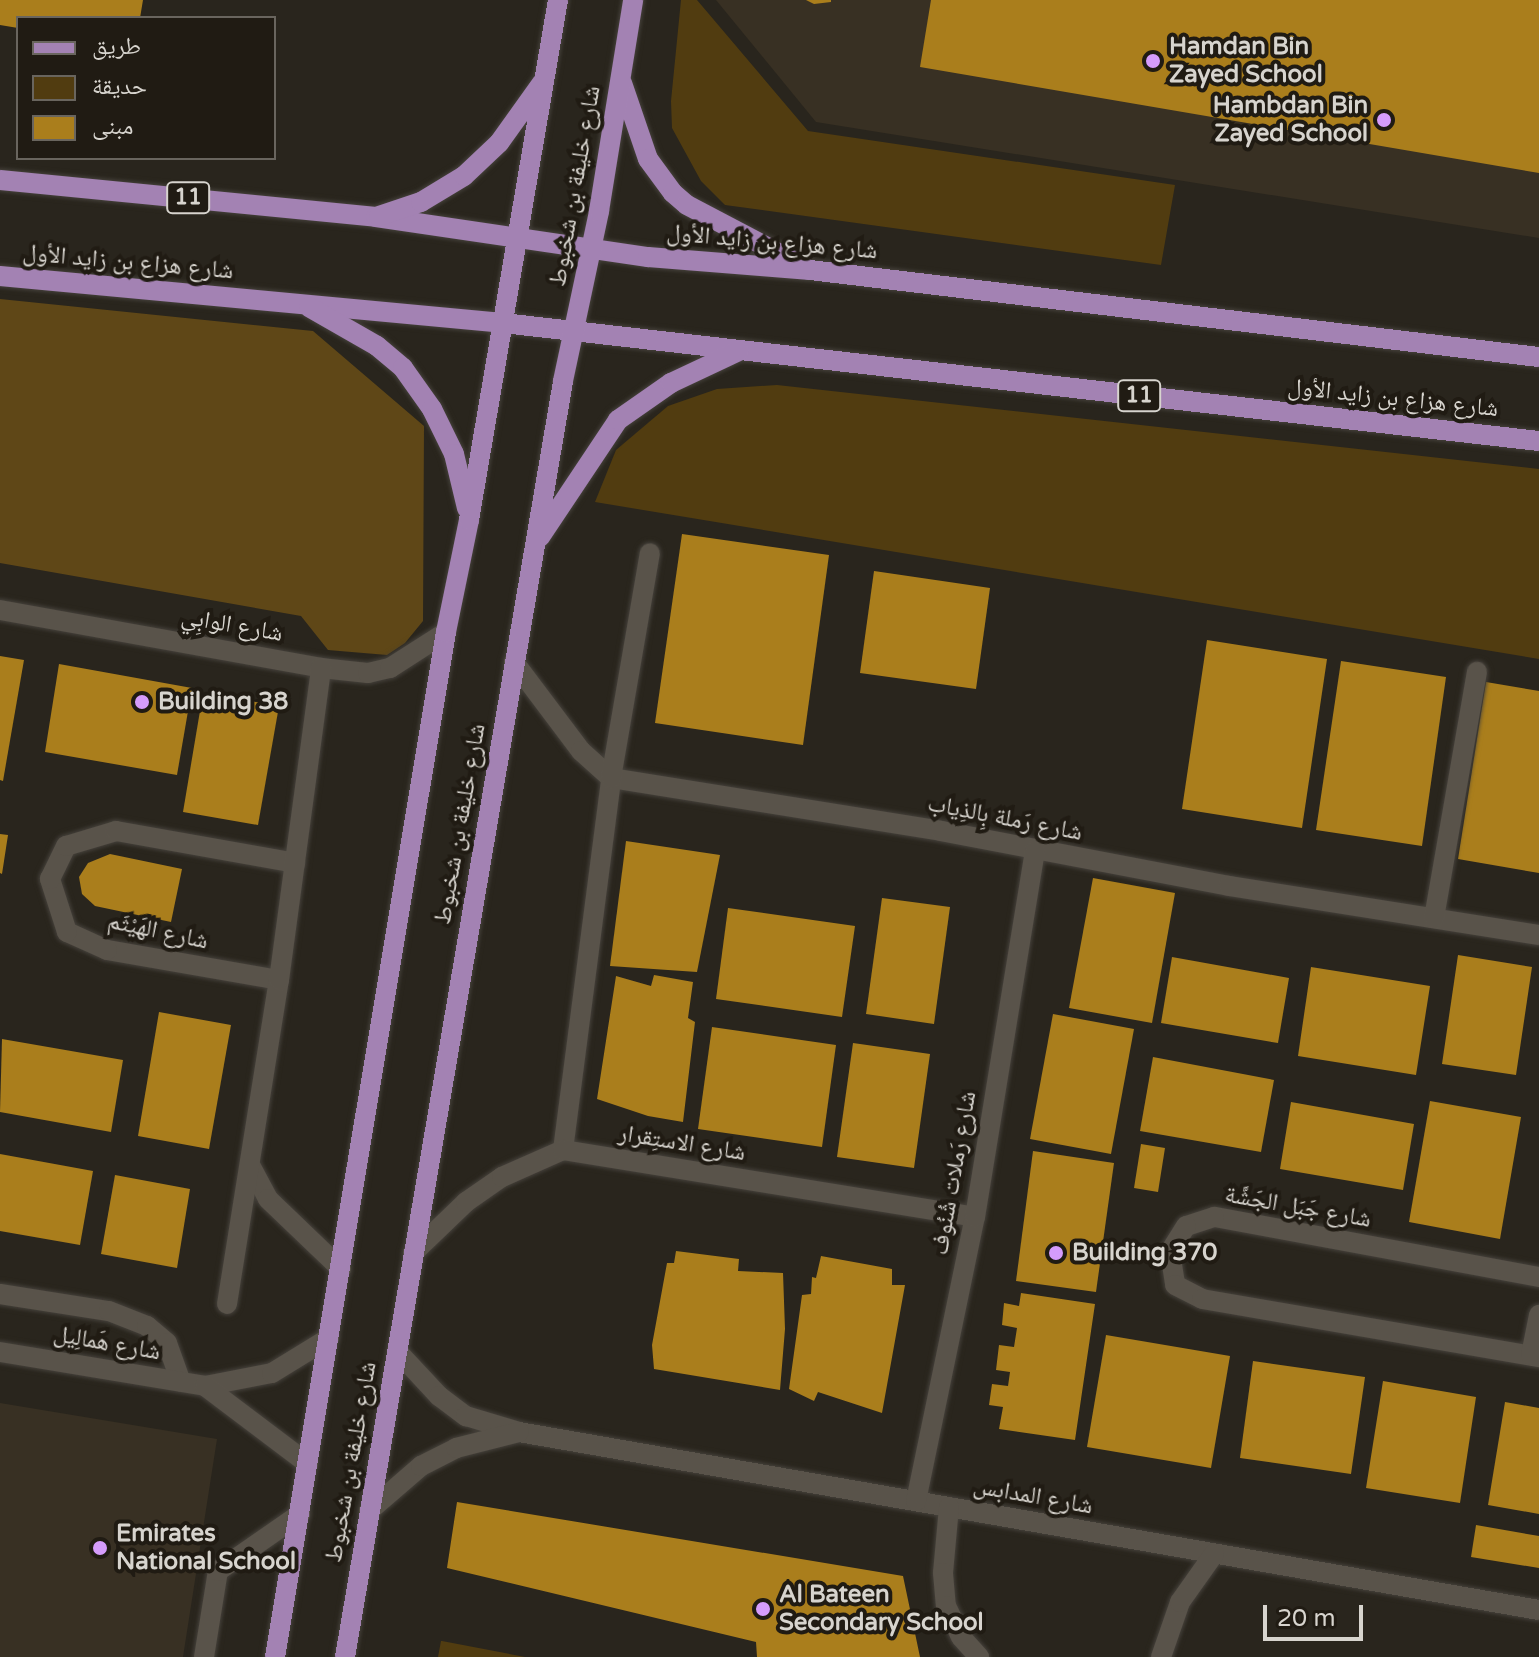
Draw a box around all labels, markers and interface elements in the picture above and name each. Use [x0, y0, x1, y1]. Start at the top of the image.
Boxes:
legend [16, 16, 276, 160]
text: طريق [92, 32, 141, 61]
place label: Hamdan Bin Zayed School [1169, 33, 1323, 89]
marker: Hamdan Bin Zayed School [1144, 52, 1162, 70]
text: حديقة [92, 72, 147, 101]
street label: شارع خليفة بن شخبوط [543, 83, 607, 289]
place label: Hambdan Bin Zayed School [1213, 92, 1368, 148]
marker: Hambdan Bin Zayed School [1375, 111, 1393, 129]
text: مبنى [92, 112, 133, 141]
road number: 11 [166, 180, 210, 216]
street label: شارع هزاع بن زايد الأول [665, 218, 879, 266]
street label: شارع هزاع بن زايد الأول [21, 238, 235, 286]
street label: شارع هزاع بن زايد الأول [1286, 373, 1500, 423]
road number: 11 [1117, 378, 1161, 414]
street label: شارع الوابِي [179, 602, 285, 648]
place label: Building 38 [158, 688, 288, 716]
marker: Building 38 [133, 693, 151, 711]
street label: شارع خليفة بن شخبوط [428, 721, 492, 927]
street label: شارع رَملة بِالذِياب [925, 789, 1085, 847]
street label: شارع الهَيْثَم [105, 906, 211, 956]
street label: شارع رَملات شُنُوف [925, 1089, 983, 1257]
street label: شارع الاستِقرار [616, 1119, 748, 1167]
street label: شارع جَبَل الجَشَّة [1223, 1180, 1373, 1234]
place label: Building 370 [1072, 1239, 1217, 1267]
marker: Building 370 [1047, 1244, 1065, 1262]
street label: شارع هَمالِيل [51, 1319, 163, 1367]
street label: شارع خليفة بن شخبوط [319, 1359, 383, 1565]
street label: شارع المدابس [971, 1471, 1095, 1521]
place label: Emirates National School [116, 1520, 296, 1576]
marker: Emirates National School [91, 1539, 109, 1557]
place label: Al Bateen Secondary School [779, 1581, 984, 1637]
scale bar [1267, 1589, 1367, 1639]
marker: Al Bateen Secondary School [754, 1600, 772, 1618]
text: 20 m [1277, 1604, 1335, 1633]

